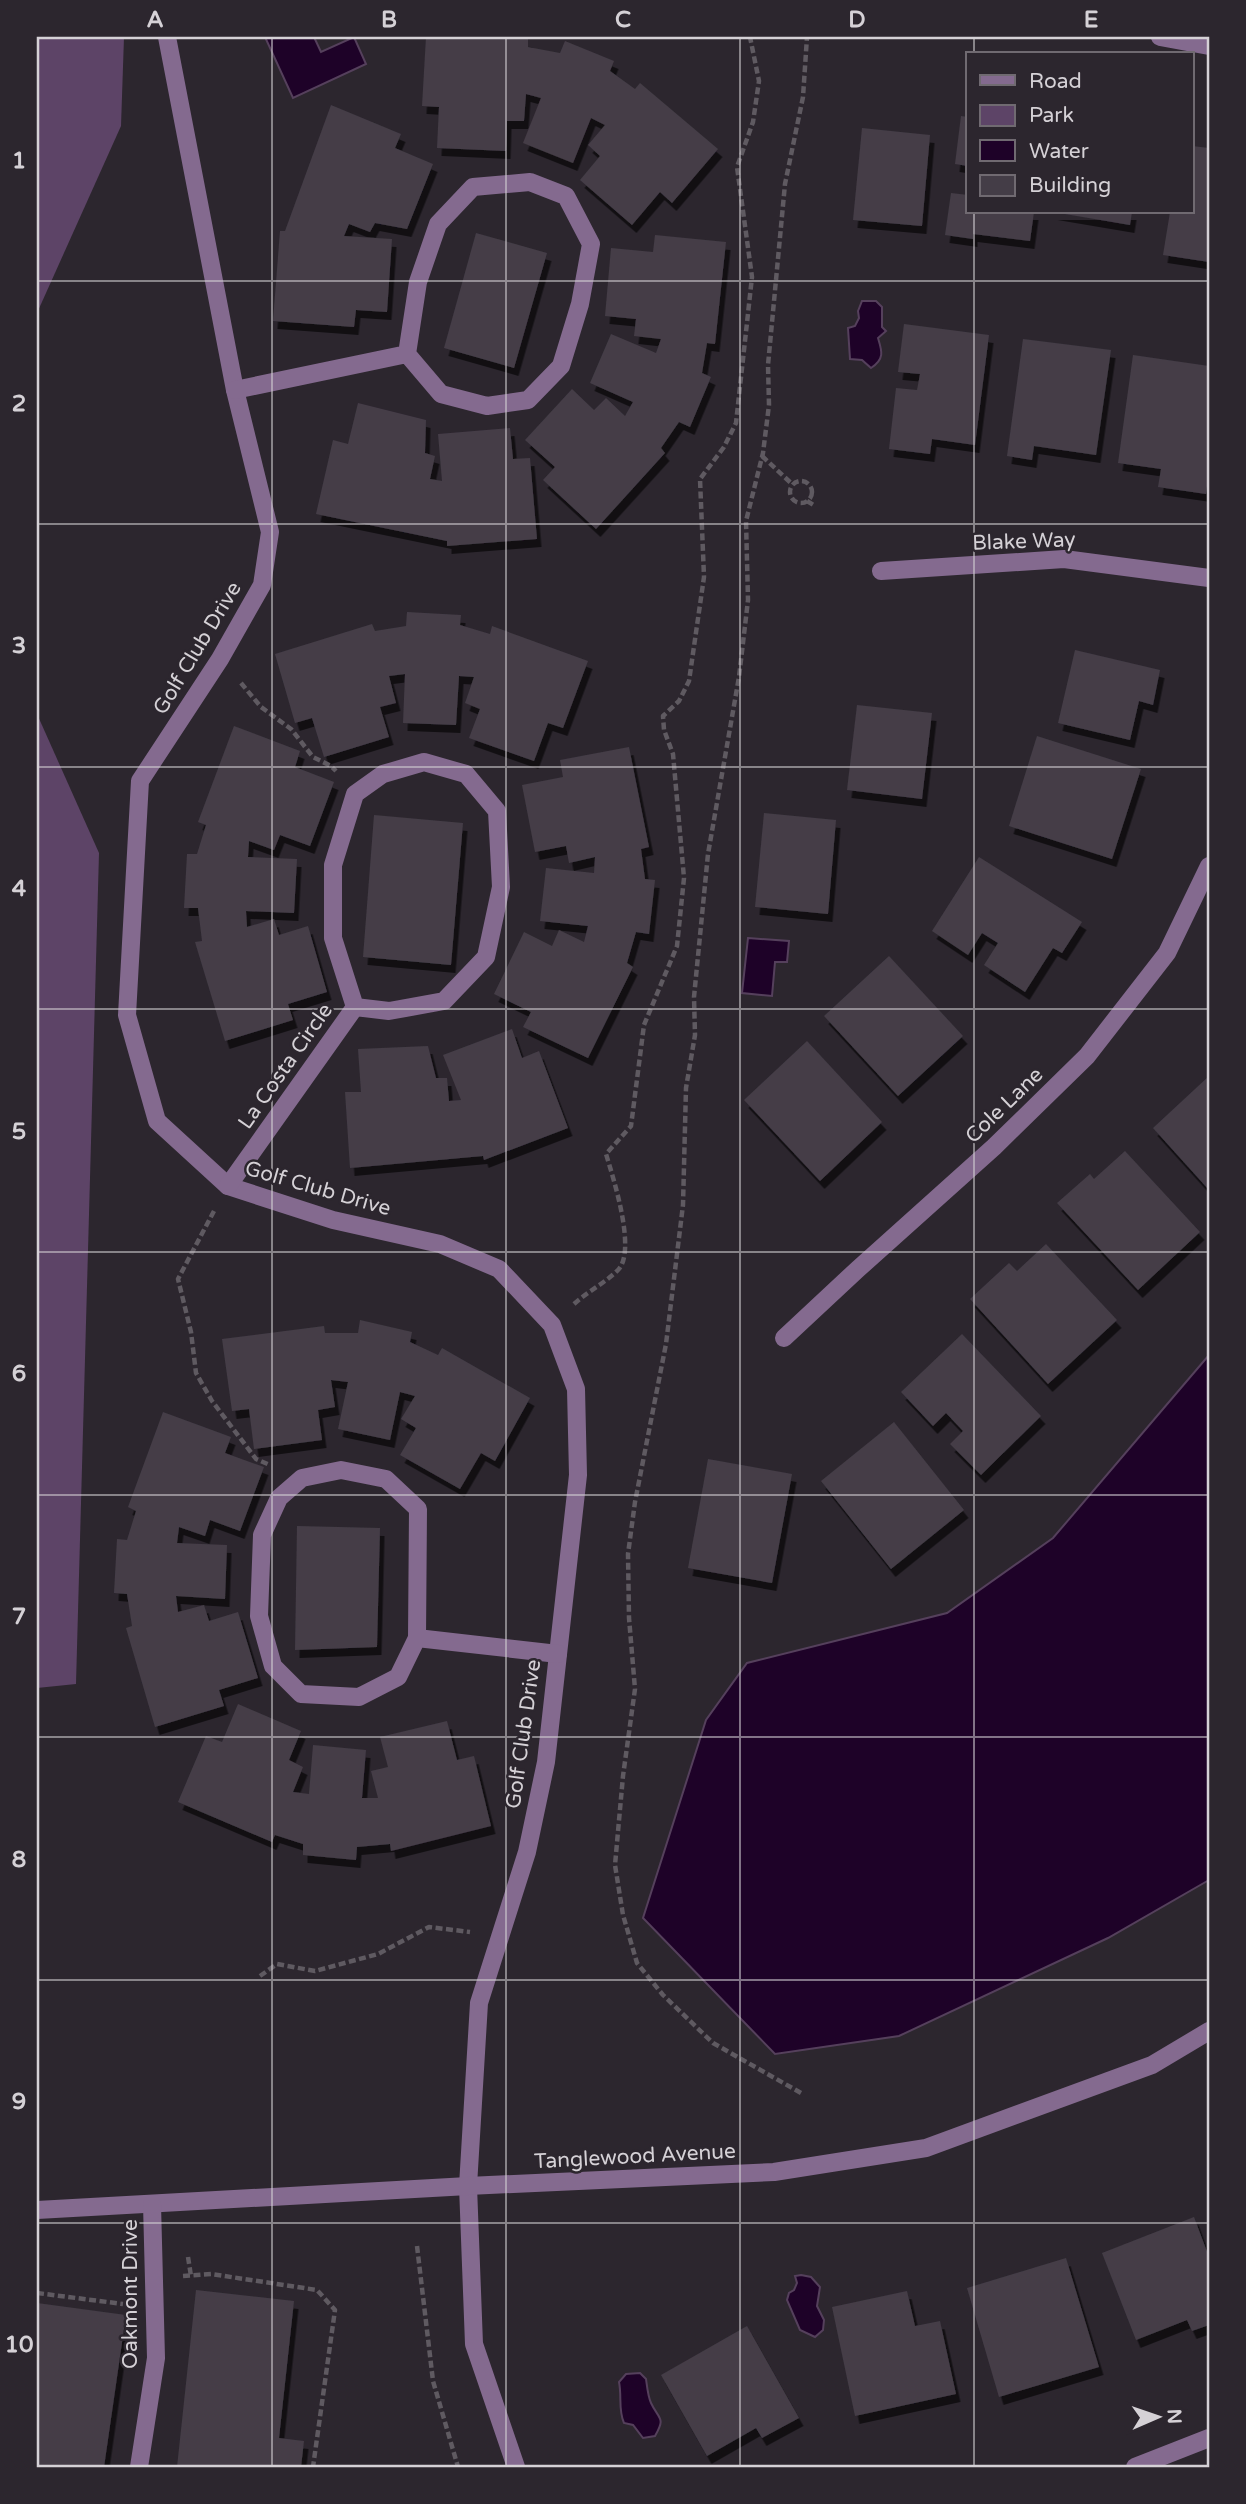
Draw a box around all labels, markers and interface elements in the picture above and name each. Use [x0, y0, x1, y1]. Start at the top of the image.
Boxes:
text: A [146, 6, 164, 34]
text: B [381, 6, 397, 34]
text: C [615, 6, 631, 34]
text: D [848, 6, 866, 34]
text: E [1084, 6, 1098, 34]
legend [966, 52, 1194, 214]
text: Road [1029, 69, 1082, 94]
text: Park [1029, 103, 1074, 128]
text: Water [1029, 139, 1089, 164]
text: 1 [12, 147, 26, 175]
text: Building [1029, 173, 1111, 198]
text: 2 [12, 390, 26, 418]
street label: Blake Way [972, 527, 1076, 556]
street label: Golf Club Drive [148, 577, 247, 719]
text: 3 [12, 632, 26, 660]
text: 4 [12, 875, 27, 903]
street label: La Costa Circle [233, 999, 338, 1134]
street label: Cole Lane [960, 1062, 1048, 1148]
text: 5 [12, 1118, 26, 1146]
street label: Golf Club Drive [242, 1156, 394, 1221]
text: 6 [12, 1360, 26, 1388]
text: 7 [12, 1603, 26, 1631]
street label: Golf Club Drive [501, 1658, 546, 1810]
text: 8 [12, 1846, 26, 1874]
text: 9 [12, 2088, 26, 2116]
street label: Tanglewood Avenue [534, 2139, 737, 2174]
street label: Oakmont Drive [118, 2219, 143, 2369]
text: 10 [5, 2331, 33, 2359]
north arrow [1124, 2382, 1194, 2452]
text: N [1163, 2408, 1185, 2424]

